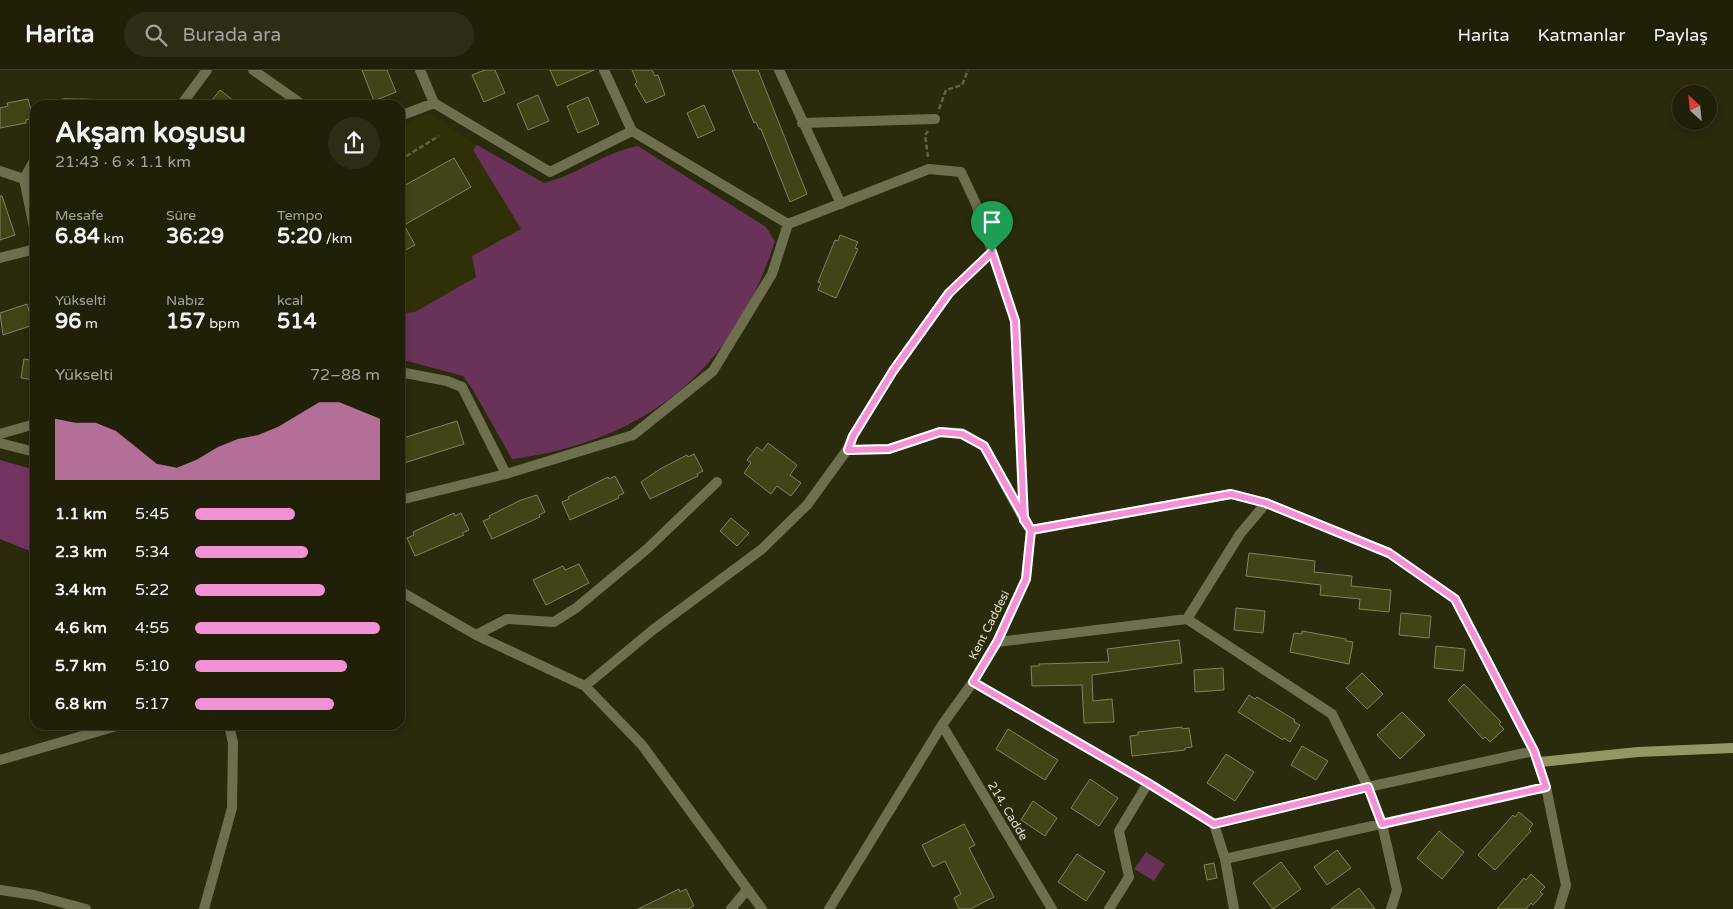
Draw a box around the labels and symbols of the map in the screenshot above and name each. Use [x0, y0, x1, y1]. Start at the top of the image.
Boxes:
north arrow [1672, 85, 1718, 130]
pin [971, 201, 1013, 252]
street label: Kent Caddesi [966, 588, 1012, 662]
street label: 214. Cadde [985, 779, 1031, 843]

